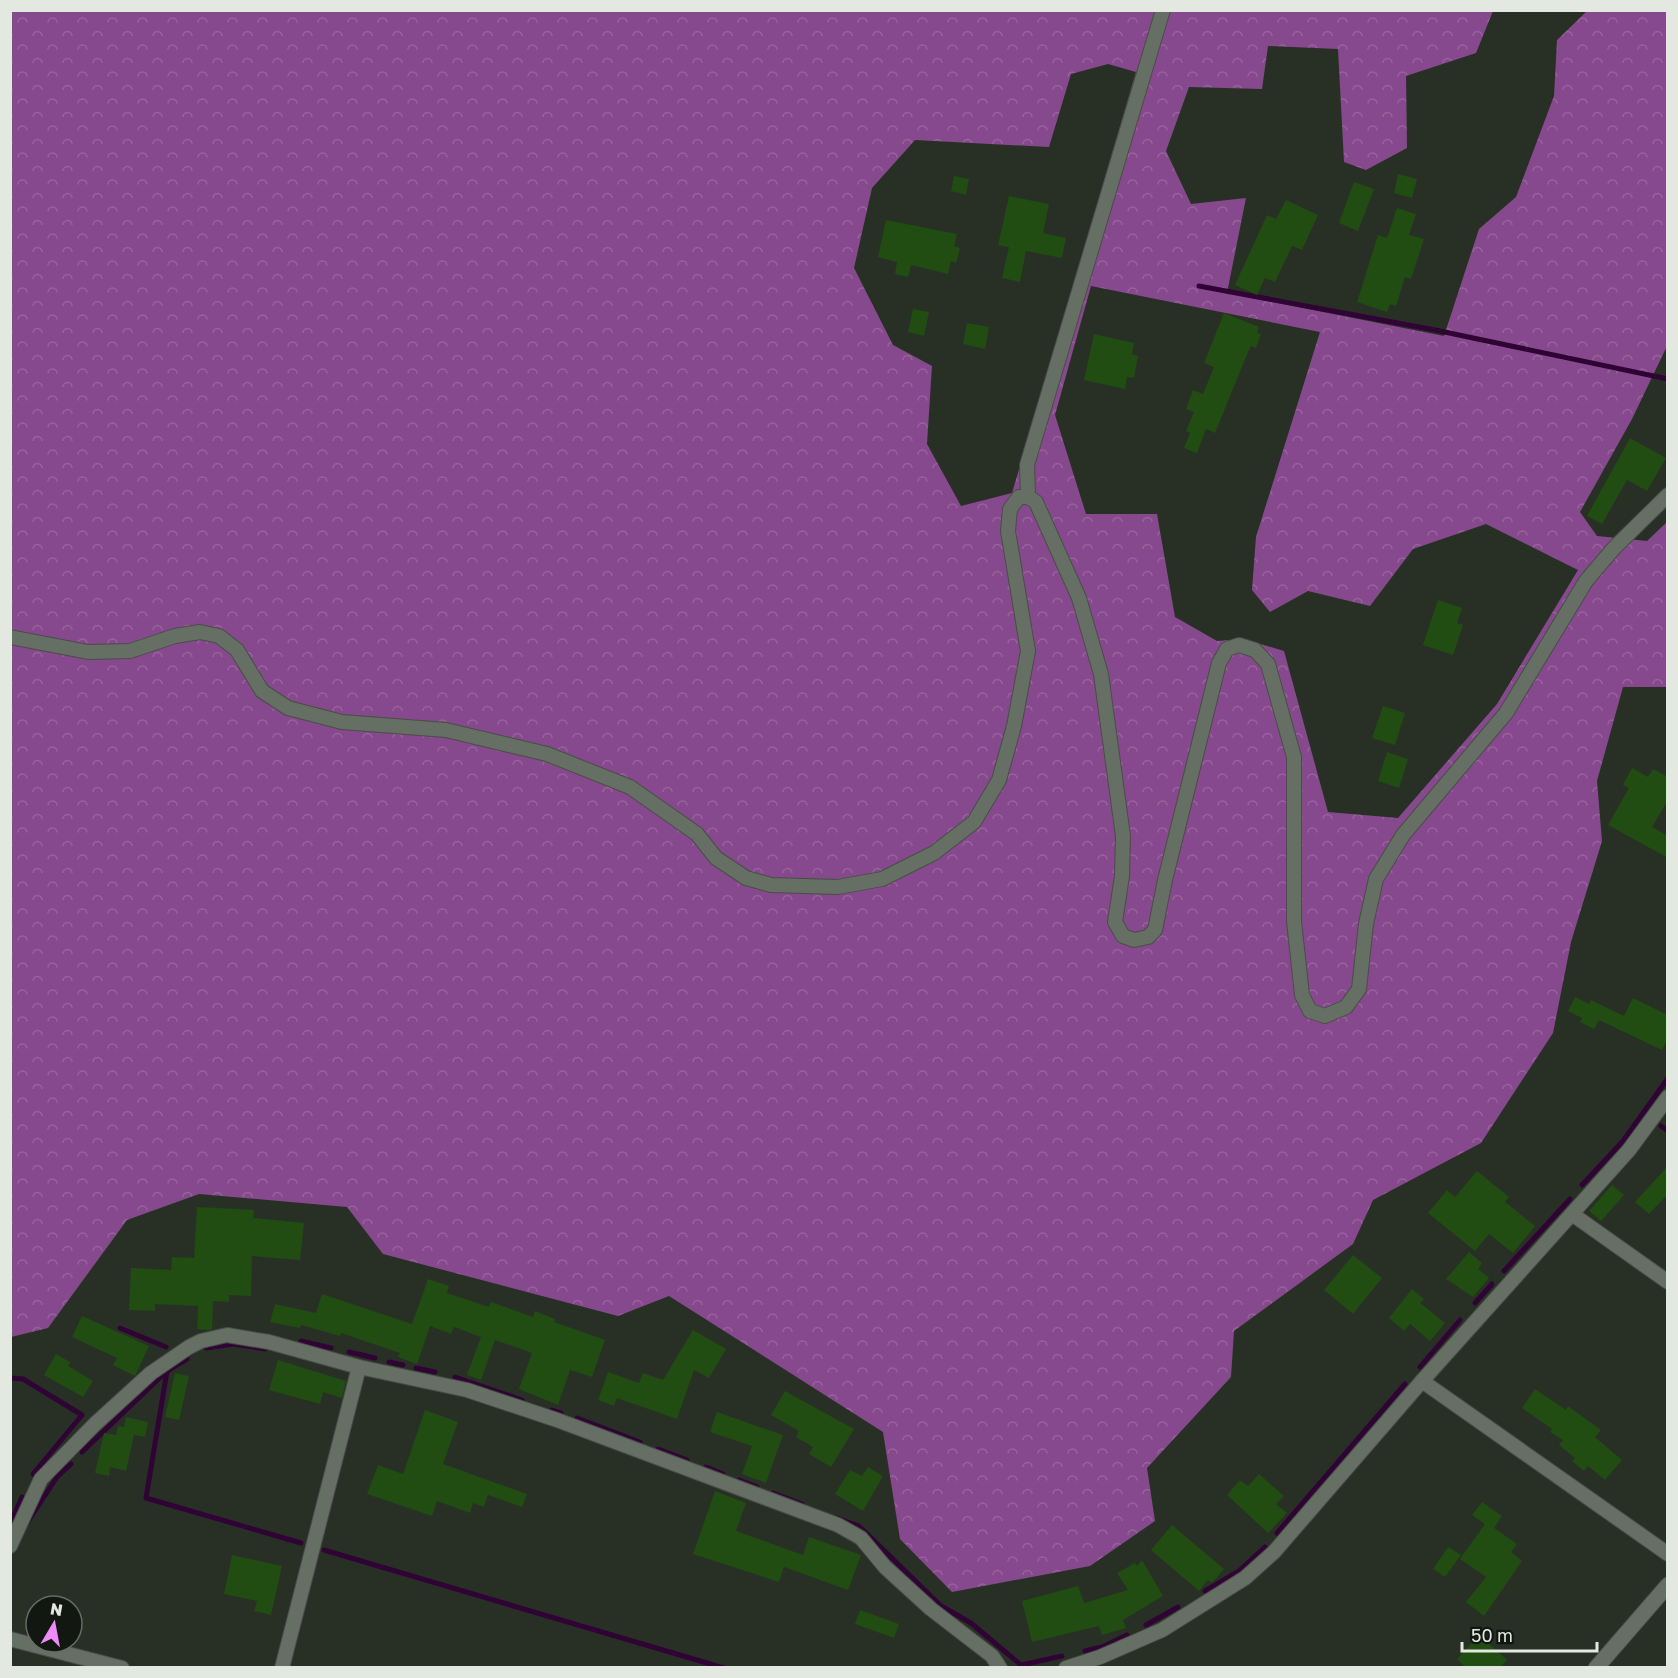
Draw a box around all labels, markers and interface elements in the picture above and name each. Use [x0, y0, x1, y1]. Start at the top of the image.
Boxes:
north arrow [24, 1594, 84, 1654]
text: N [49, 1598, 64, 1620]
scale bar [1462, 1615, 1597, 1653]
text: 50 m [1471, 1624, 1513, 1646]

